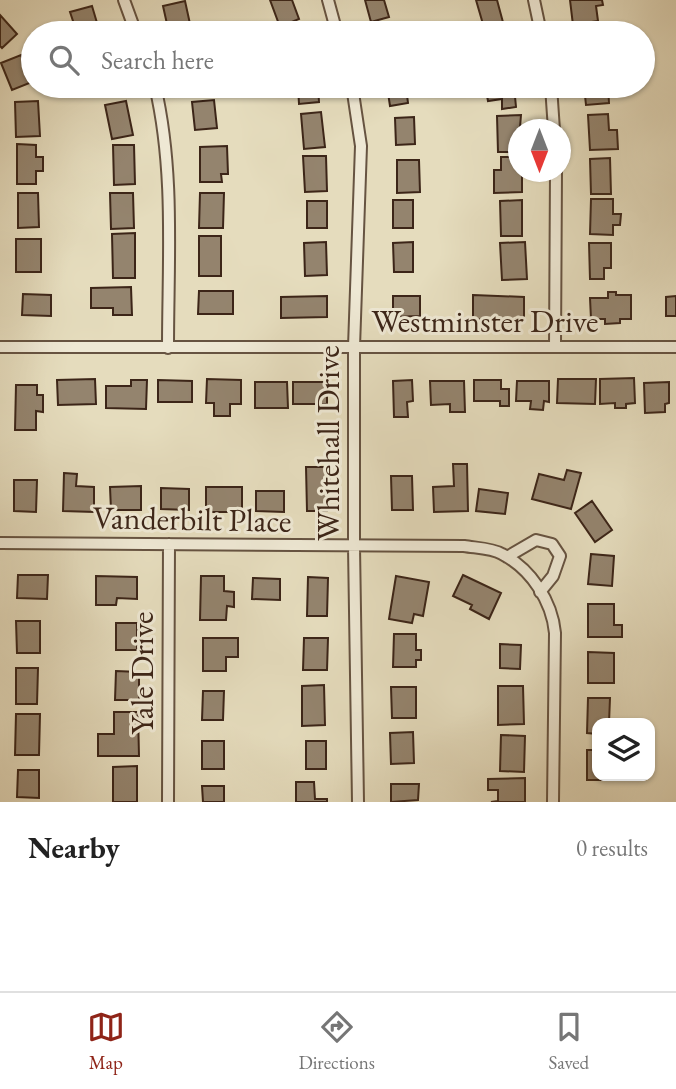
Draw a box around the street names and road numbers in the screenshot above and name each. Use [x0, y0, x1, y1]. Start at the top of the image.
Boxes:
street label: Westminster Drive [372, 300, 598, 342]
street label: Whitehall Drive [307, 345, 349, 541]
street label: Vanderbilt Place [92, 496, 292, 542]
street label: Yale Drive [121, 612, 163, 734]

